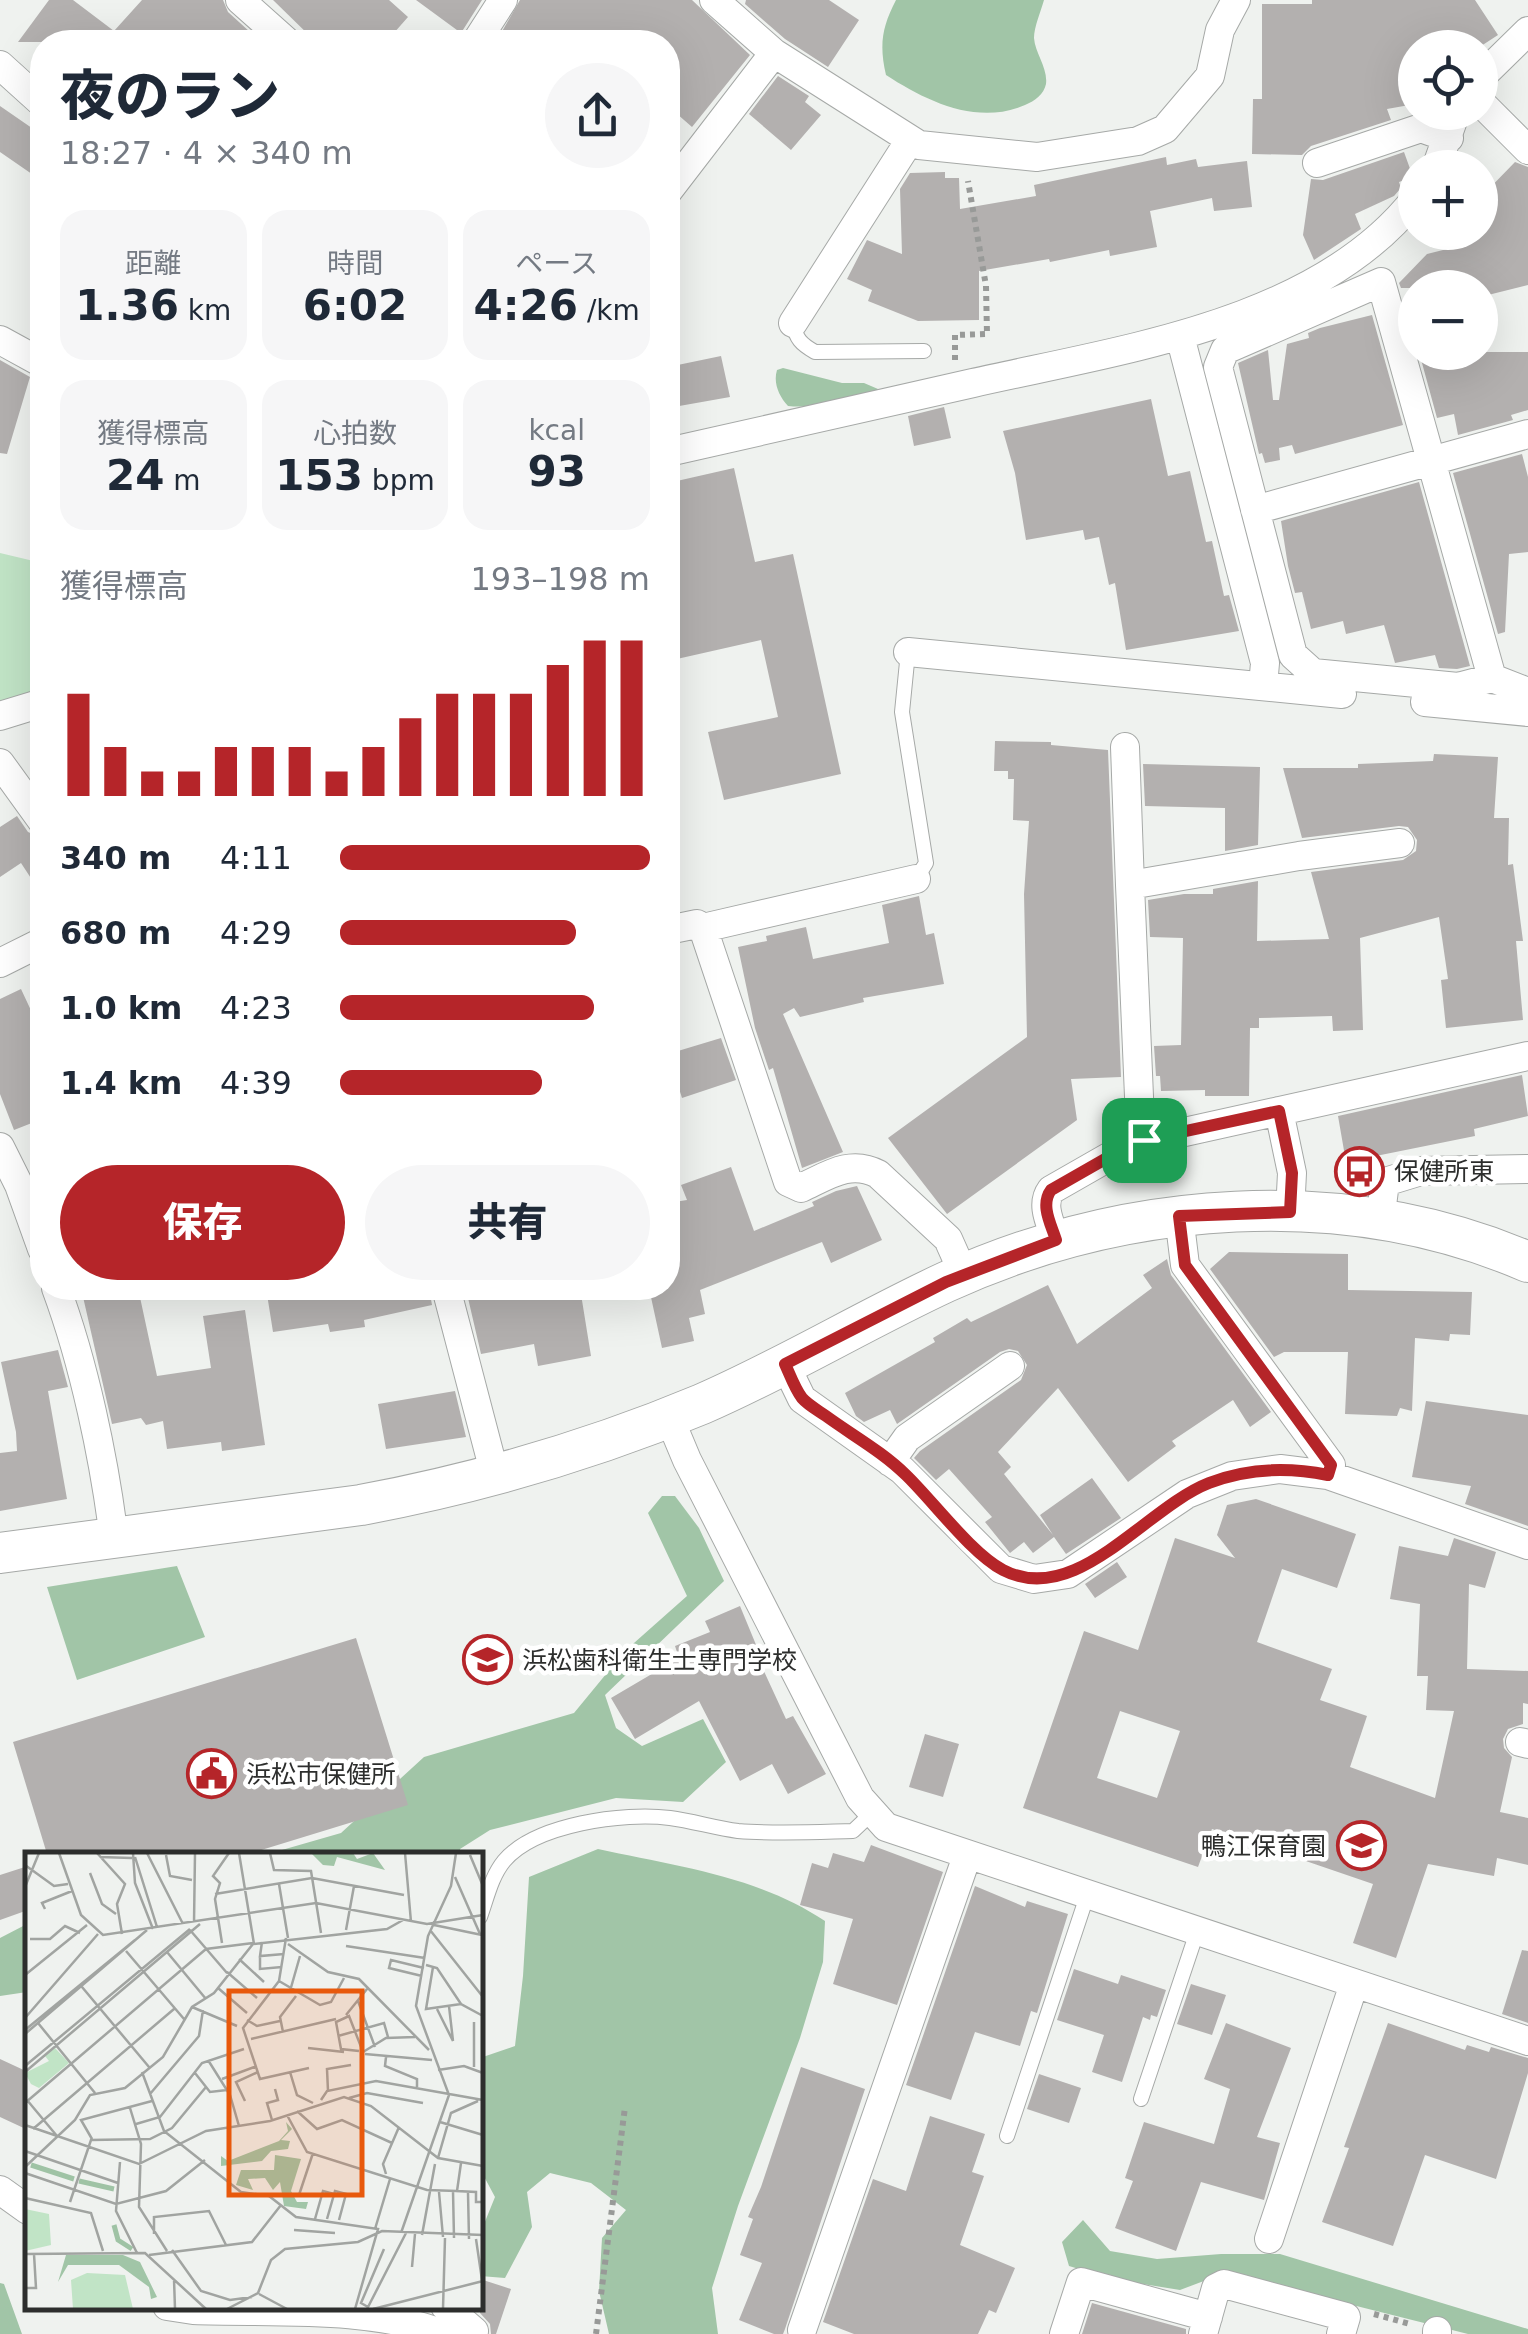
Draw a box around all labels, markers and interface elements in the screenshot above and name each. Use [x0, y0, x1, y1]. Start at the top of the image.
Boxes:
map controls [1398, 30, 1498, 370]
button: locate [1398, 30, 1498, 130]
button: share [545, 63, 650, 168]
text: 夜のラン [60, 64, 280, 128]
text: 18:27 · 4 × 340 m [60, 134, 353, 172]
button: + [1398, 150, 1498, 250]
text: 距離 [125, 247, 181, 280]
text: 時間 [327, 247, 383, 280]
text: ペース [515, 247, 598, 280]
button: − [1398, 270, 1498, 370]
text: 1.36 [75, 281, 179, 330]
text: 6:02 [303, 281, 407, 330]
text: 4:26 [474, 281, 578, 330]
text: km [179, 294, 231, 327]
text: /km [578, 294, 640, 327]
text: kcal [528, 414, 585, 447]
text: 獲得標高 [97, 417, 209, 450]
text: 心拍数 [313, 417, 397, 450]
text: 93 [527, 447, 586, 496]
text: 24 [106, 451, 164, 500]
text: 153 [275, 451, 363, 500]
text: m [164, 464, 201, 497]
text: bpm [363, 464, 435, 497]
text: 193–198 m [471, 560, 650, 598]
text: 獲得標高 [60, 567, 188, 605]
text: 340 m [60, 839, 171, 877]
text: 4:11 [220, 839, 292, 877]
text: 680 m [60, 914, 171, 952]
text: 4:29 [220, 914, 292, 952]
text: 1.0 km [60, 989, 182, 1027]
text: 4:23 [220, 989, 292, 1027]
text: 1.4 km [60, 1064, 182, 1102]
text: 4:39 [220, 1064, 292, 1102]
pin [1102, 1098, 1187, 1183]
icon: arrive [1117, 1113, 1172, 1168]
bus stop icon: 保健所東 [1333, 1145, 1385, 1197]
place label: 保健所東 [1394, 1157, 1494, 1186]
button: 保存 [60, 1165, 345, 1280]
button: 共有 [365, 1165, 650, 1280]
school or university icon: 浜松歯科衛生士専門学校 [461, 1634, 513, 1686]
place label: 浜松歯科衛生士専門学校 [522, 1646, 797, 1675]
public building icon: 浜松市保健所 [185, 1748, 237, 1800]
place label: 浜松市保健所 [246, 1760, 396, 1789]
school or university icon: 鴨江保育園 [1335, 1820, 1387, 1872]
place label: 鴨江保育園 [1201, 1832, 1326, 1861]
inset map [25, 1852, 482, 2309]

